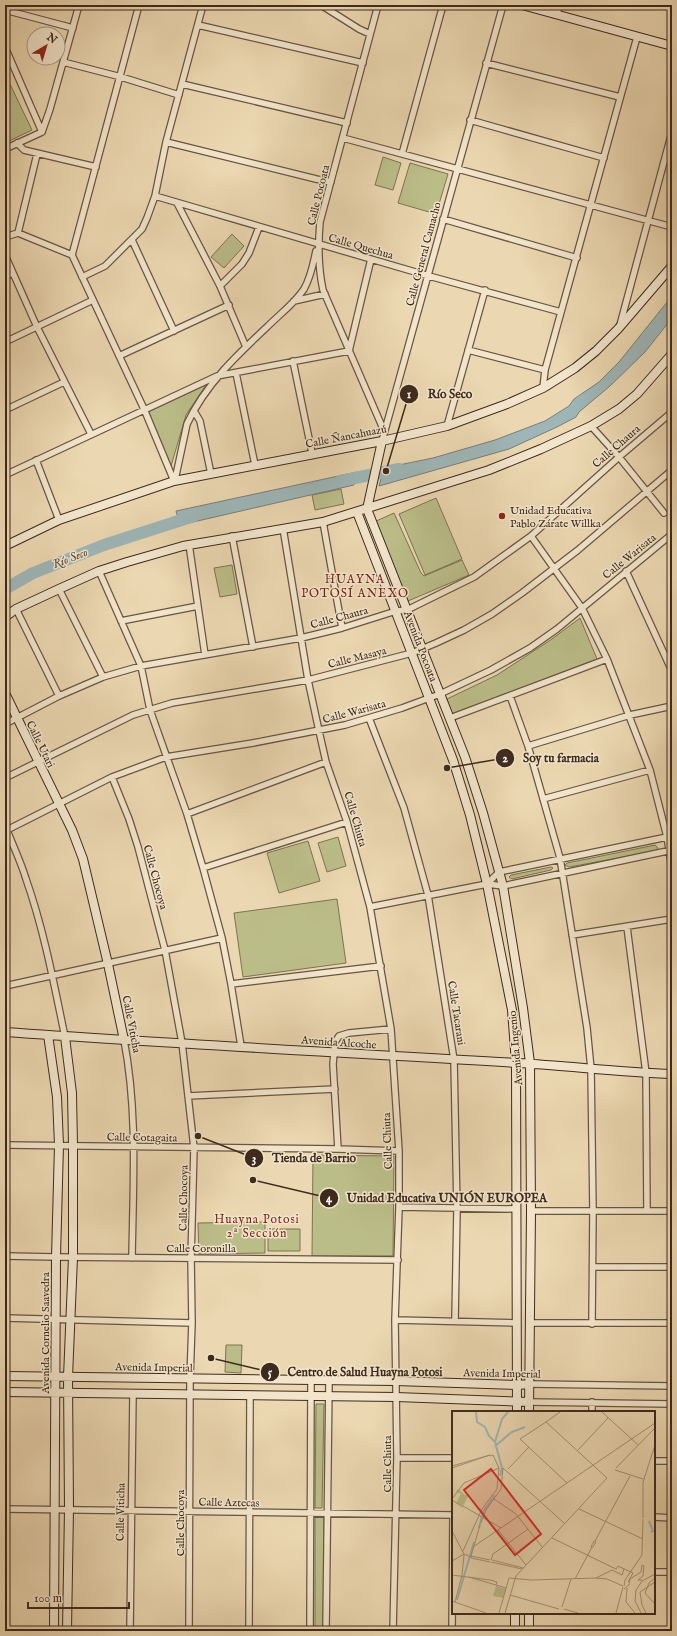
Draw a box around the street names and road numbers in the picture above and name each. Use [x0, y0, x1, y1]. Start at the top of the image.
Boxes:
street label: Calle Pocoata [305, 163, 333, 227]
street label: Calle General Camacho [403, 201, 445, 308]
street label: Calle Quechua [327, 231, 395, 263]
street label: Calle Ñancahuazú [304, 422, 388, 452]
street label: Calle Chaura [590, 422, 644, 471]
street label: Calle Warisata [600, 531, 659, 583]
street label: Calle Chaura [309, 604, 370, 632]
street label: Avenida Pocoata [400, 608, 440, 684]
street label: Calle Masaya [327, 644, 388, 672]
street label: Calle Warisata [321, 697, 388, 727]
street label: Calle Utari [23, 719, 58, 770]
street label: Calle Chiuta [340, 790, 370, 849]
street label: Calle Chocoya [140, 843, 170, 911]
street label: Calle Tacarani [444, 980, 468, 1046]
street label: Calle Viticha [119, 994, 143, 1054]
street label: Avenida Ingenio [506, 1010, 526, 1087]
street label: Avenida Alcoche [300, 1033, 377, 1053]
street label: Calle Chiuta [380, 1112, 396, 1170]
street label: Calle Cotagaita [107, 1130, 178, 1146]
street label: Calle Chocoya [176, 1165, 192, 1231]
street label: Calle Coronilla [166, 1242, 236, 1256]
street label: Avenida Cornelio Saavedra [39, 1272, 53, 1395]
street label: Avenida Imperial [114, 1360, 193, 1376]
street label: Avenida Imperial [462, 1366, 541, 1382]
street label: Calle Chiuta [381, 1435, 395, 1492]
street label: Calle Viticha [113, 1483, 129, 1541]
street label: Calle Chocoya [174, 1490, 188, 1556]
street label: Calle Aztecas [198, 1495, 260, 1511]

